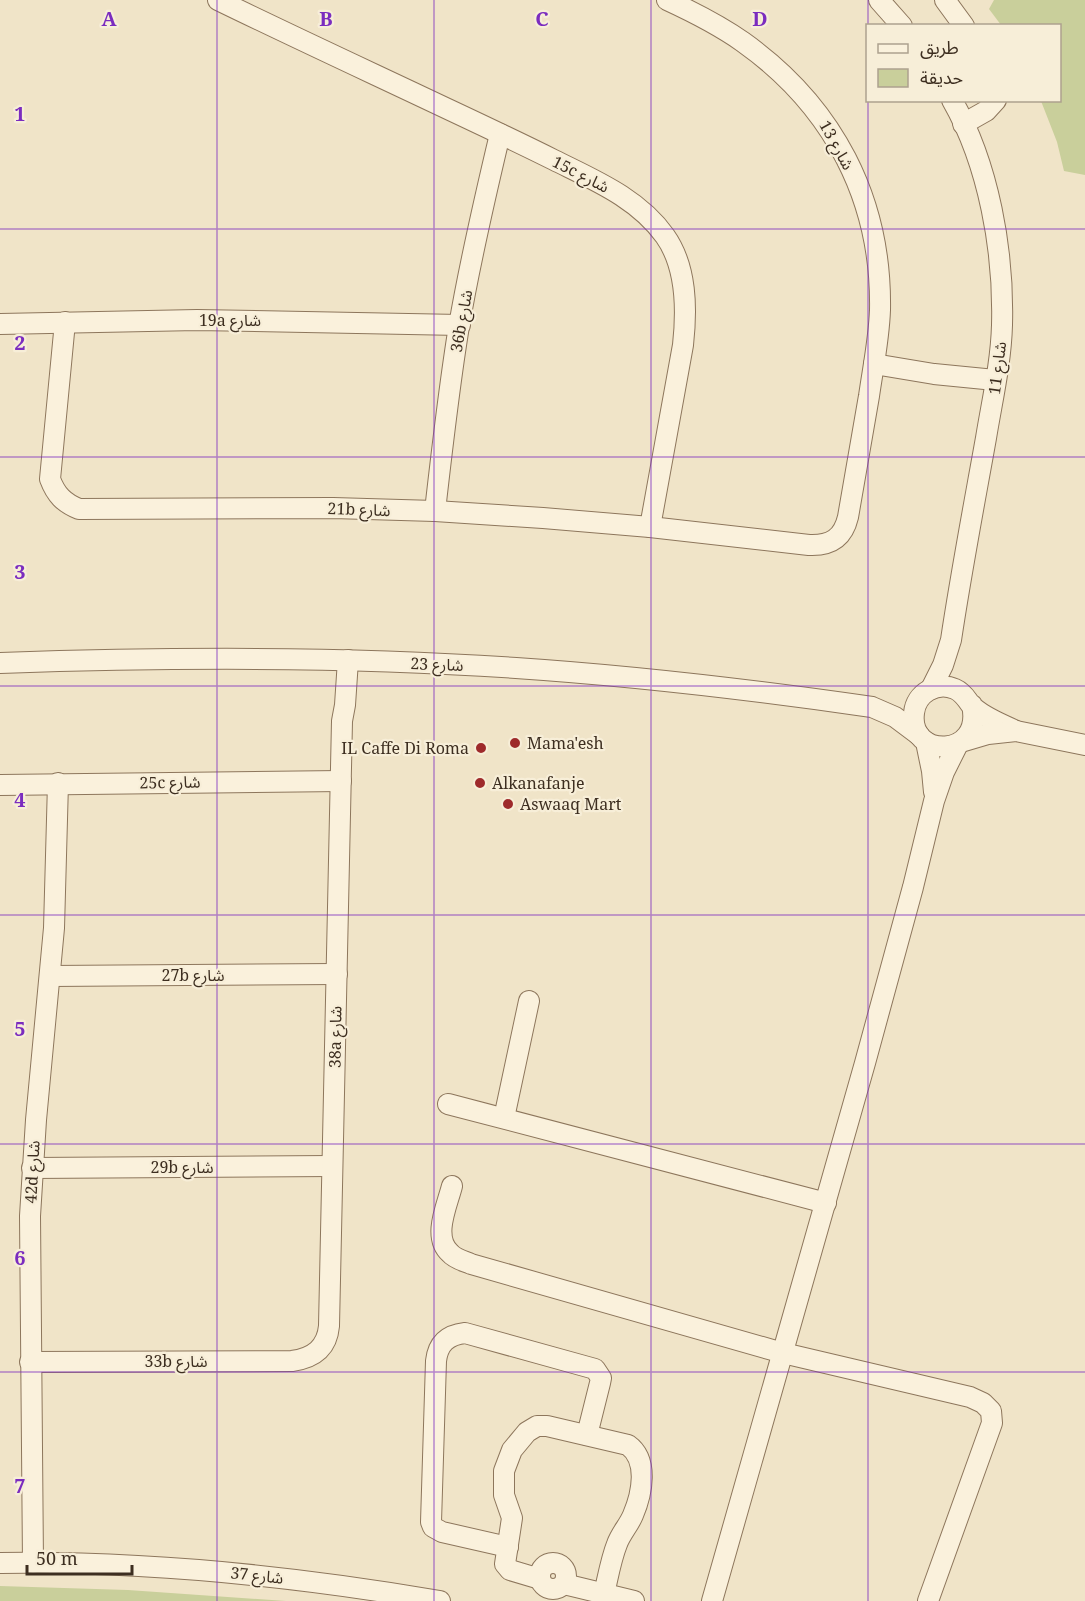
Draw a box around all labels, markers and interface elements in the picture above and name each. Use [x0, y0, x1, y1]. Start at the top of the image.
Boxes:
text: A [101, 5, 117, 32]
text: B [319, 5, 333, 32]
text: C [535, 5, 549, 32]
text: D [752, 5, 768, 32]
legend [866, 24, 1061, 102]
text: طريق [920, 35, 959, 59]
text: حديقة [920, 65, 963, 89]
text: 1 [14, 100, 26, 127]
street label: شارع 13 [813, 116, 860, 175]
street label: 15c شارع [548, 150, 613, 199]
street label: 36b شارع [445, 288, 479, 354]
street label: 19a شارع [199, 309, 261, 333]
text: 2 [14, 329, 26, 356]
street label: شارع 11 [983, 340, 1013, 396]
street label: 21b شارع [327, 497, 391, 523]
text: 3 [14, 558, 26, 585]
street label: شارع 23 [410, 652, 464, 678]
place label: Mama'esh [527, 732, 604, 754]
marker: Mama'esh [508, 736, 522, 750]
place label: IL Caffe Di Roma [341, 737, 469, 759]
marker: IL Caffe Di Roma [474, 741, 488, 755]
street label: 25c شارع [139, 770, 201, 796]
place label: Alkanafanje [492, 772, 585, 794]
marker: Alkanafanje [473, 776, 487, 790]
text: 4 [14, 786, 26, 813]
place label: Aswaaq Mart [520, 793, 622, 815]
marker: Aswaaq Mart [501, 797, 515, 811]
street label: 27b شارع [161, 964, 225, 988]
street label: 38a شارع [323, 1006, 349, 1068]
text: 5 [14, 1015, 26, 1042]
street label: 42d شارع [19, 1140, 47, 1204]
street label: 29b شارع [150, 1156, 214, 1180]
text: 6 [14, 1244, 26, 1271]
street label: 33b شارع [144, 1350, 208, 1374]
text: 7 [14, 1472, 26, 1499]
scale bar [27, 1538, 132, 1576]
text: 50 m [36, 1546, 78, 1570]
street label: شارع 37 [229, 1561, 285, 1591]

